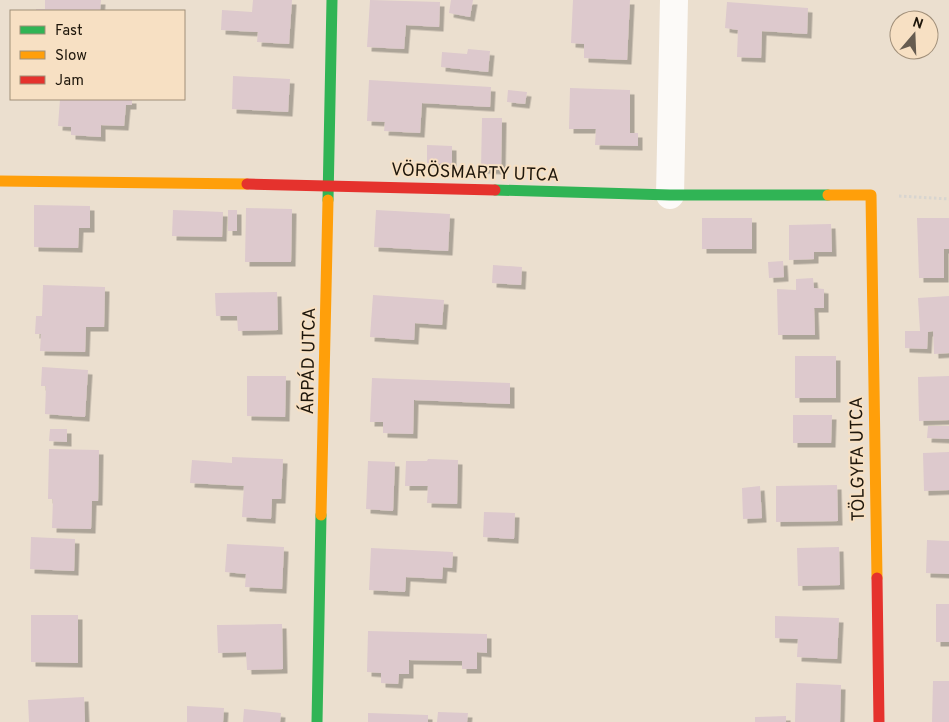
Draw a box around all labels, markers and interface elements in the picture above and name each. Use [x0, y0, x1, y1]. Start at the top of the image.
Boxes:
legend [10, 10, 185, 100]
north arrow [889, 10, 939, 60]
text: N [910, 14, 925, 34]
text: Fast [55, 22, 83, 41]
text: Slow [55, 47, 87, 66]
text: Jam [55, 72, 84, 91]
street label: VÖRÖSMARTY UTCA [390, 157, 559, 188]
street label: ÁRPÁD UTCA [295, 307, 322, 415]
street label: TÖLGYFA UTCA [844, 396, 871, 522]

